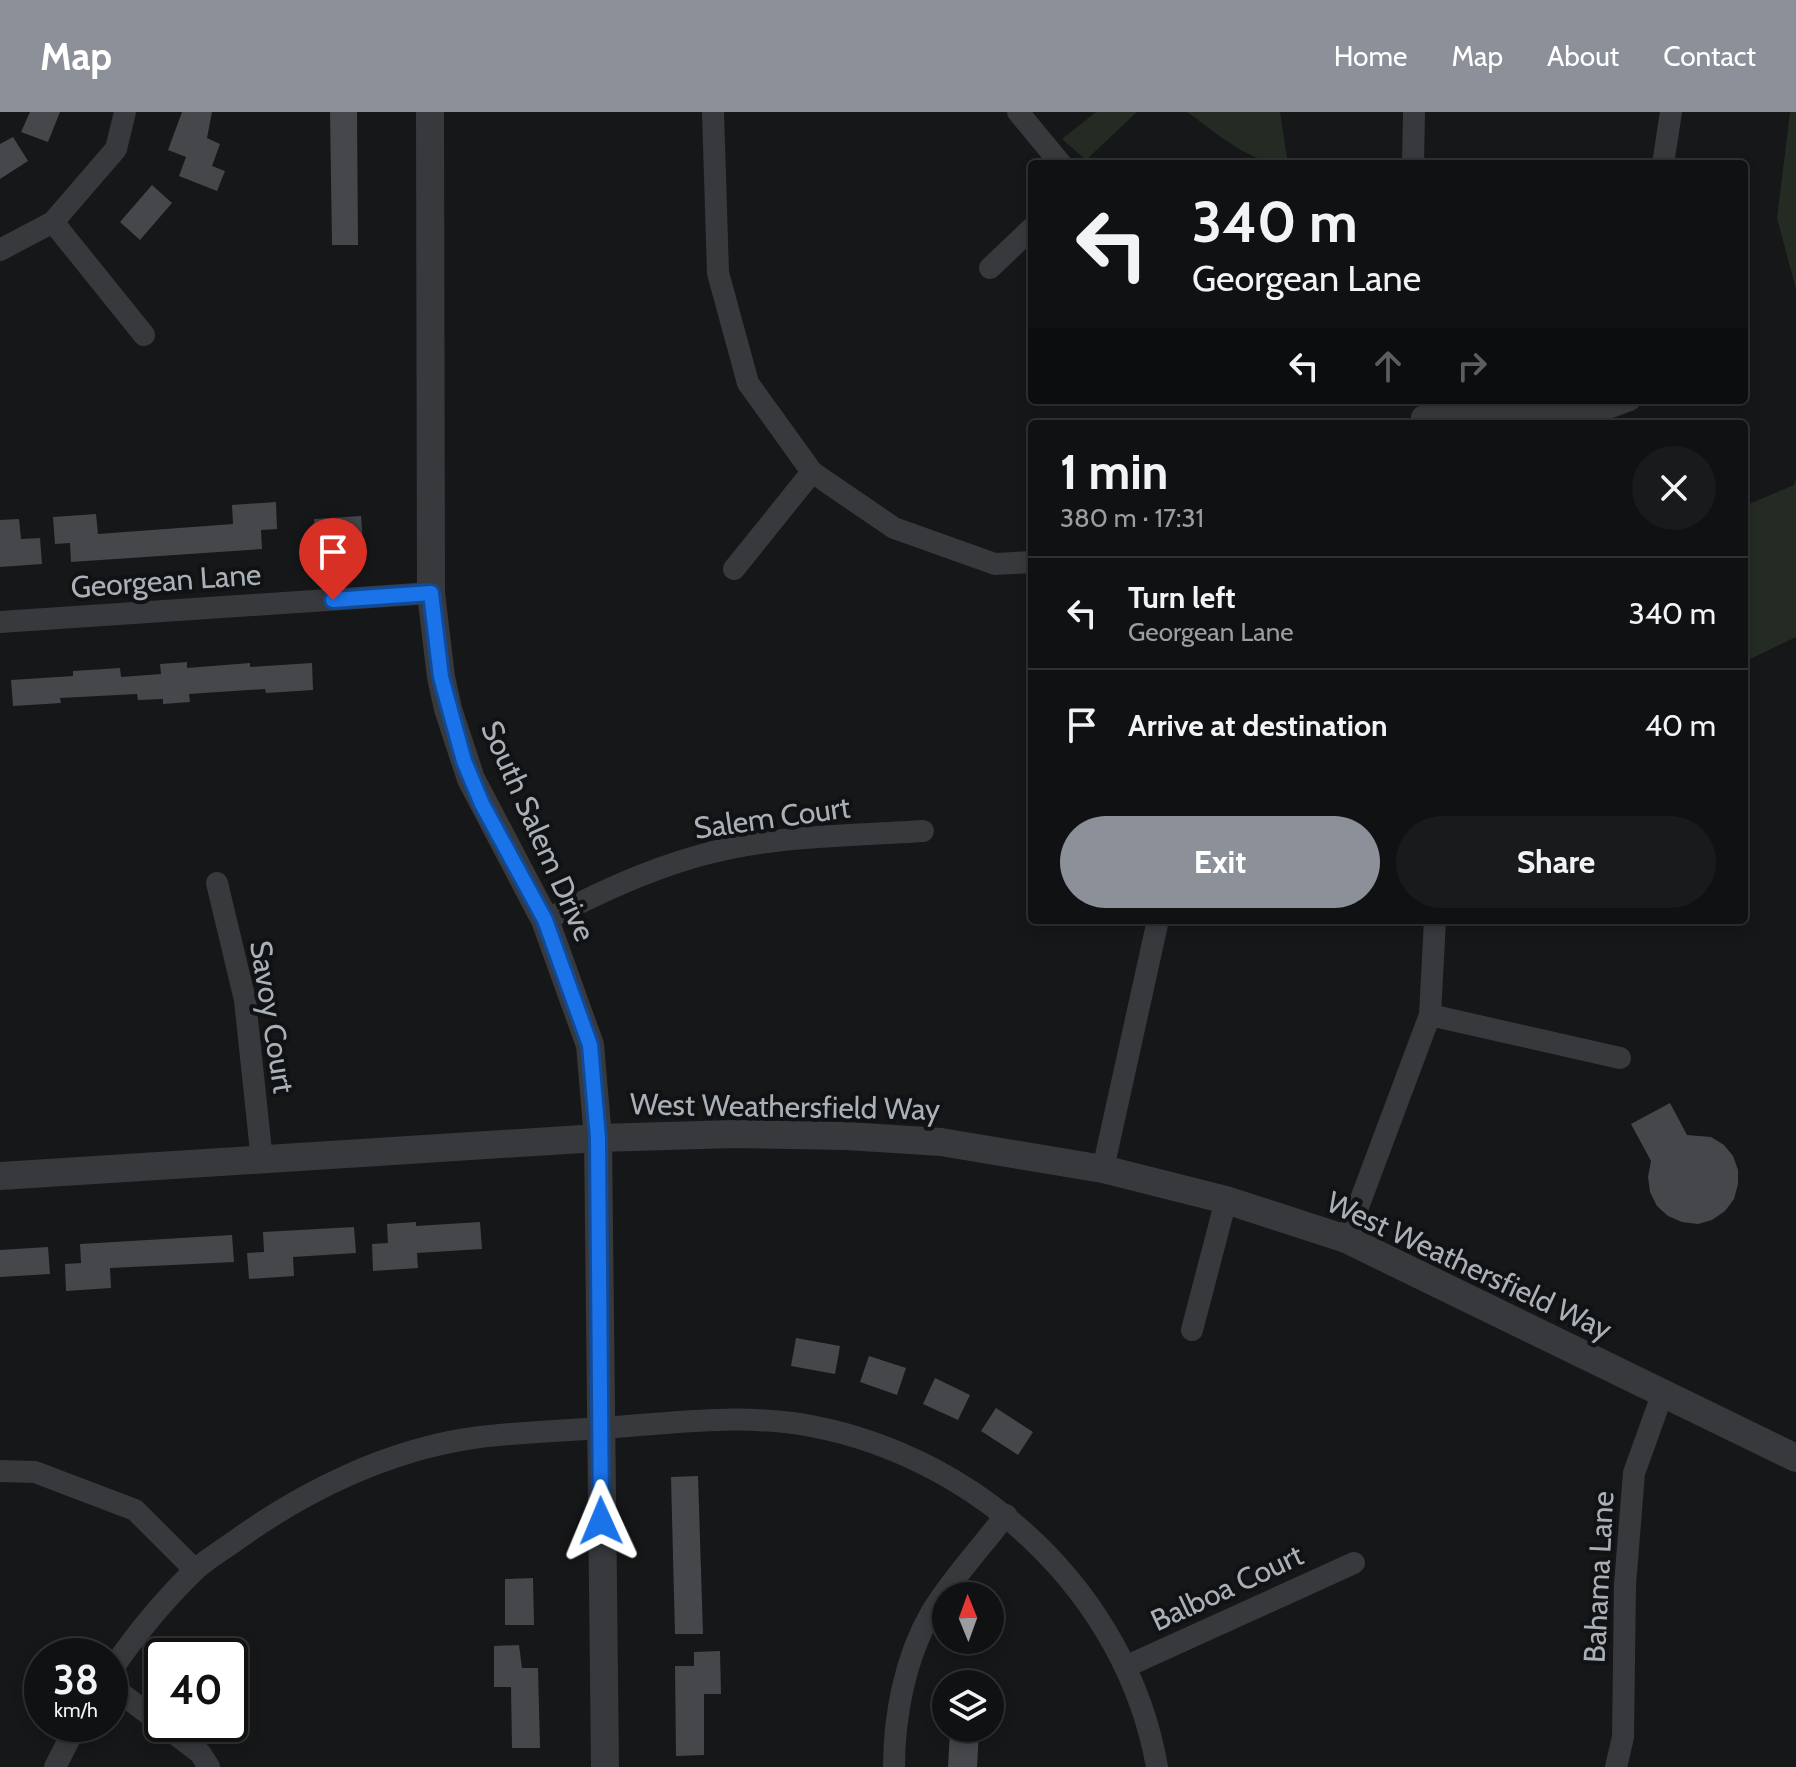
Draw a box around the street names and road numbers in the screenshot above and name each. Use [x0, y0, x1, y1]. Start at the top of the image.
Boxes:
street label: Georgean Lane [69, 555, 262, 606]
street label: South Salem Drive [473, 715, 604, 947]
street label: Salem Court [692, 788, 852, 847]
street label: Savoy Court [242, 938, 303, 1096]
street label: West Weathersfield Way [630, 1085, 940, 1128]
street label: West Weathersfield Way [1321, 1183, 1618, 1348]
street label: Bahama Lane [1576, 1490, 1621, 1664]
street label: Balboa Court [1145, 1536, 1309, 1639]

